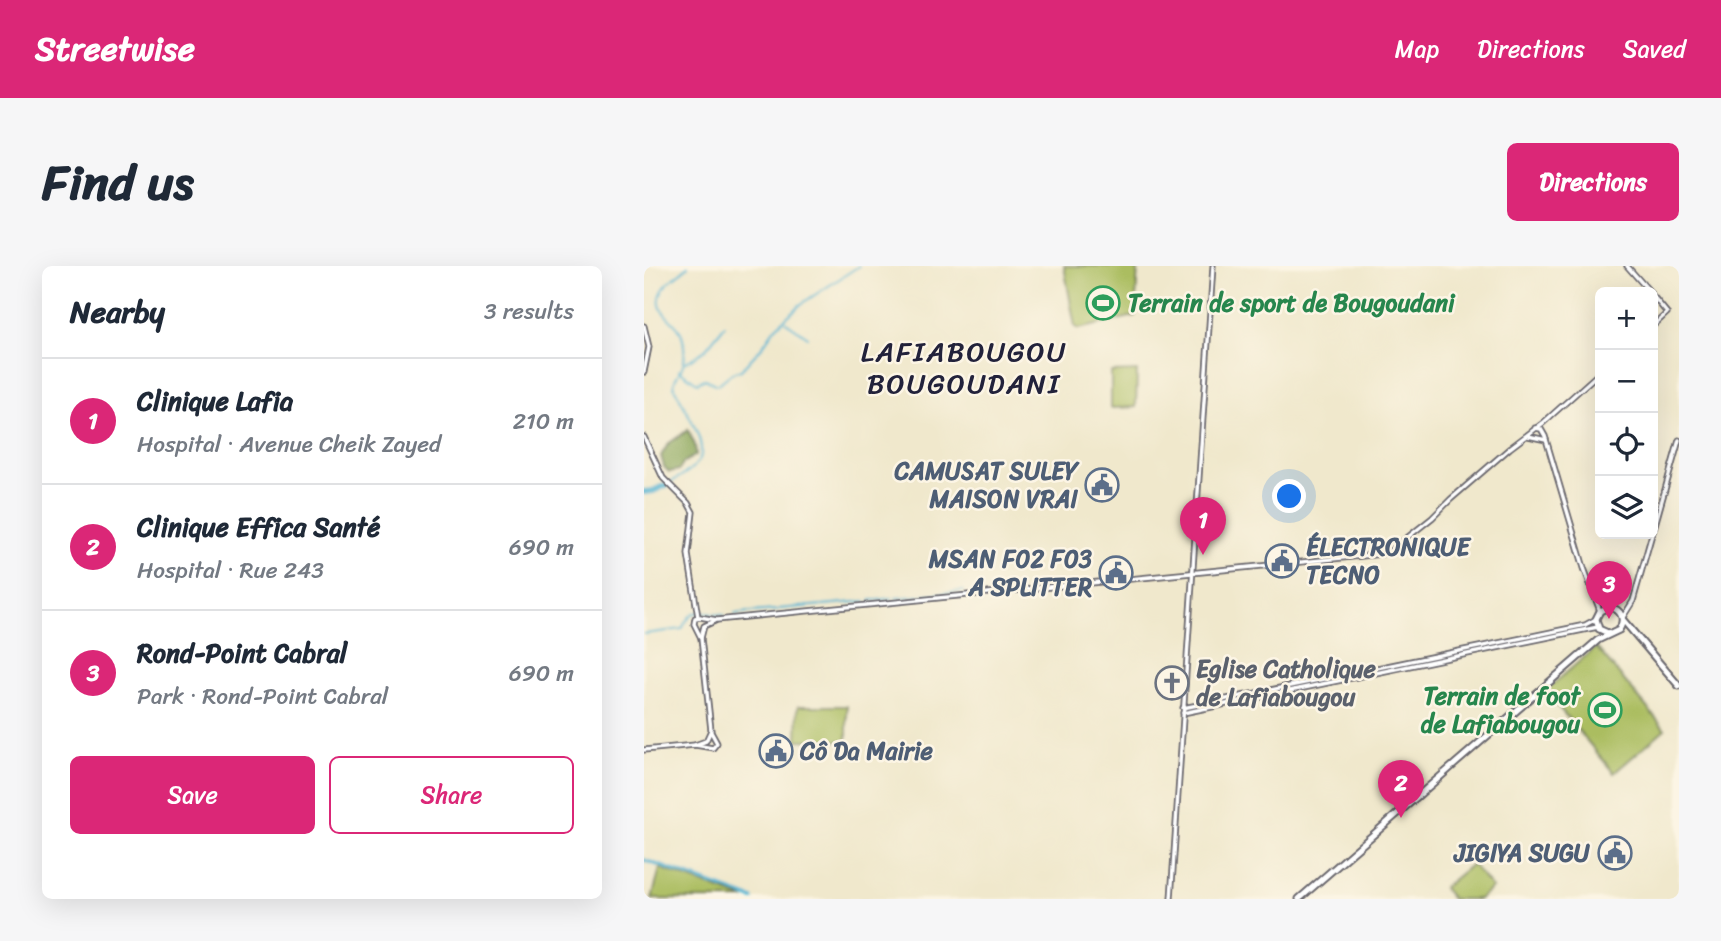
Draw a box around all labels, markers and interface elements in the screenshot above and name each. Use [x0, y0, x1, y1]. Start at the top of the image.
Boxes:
text: Streetwise [35, 20, 195, 78]
text: Map [1395, 28, 1439, 70]
text: Directions [1477, 28, 1585, 70]
text: Saved [1623, 28, 1686, 70]
text: Find us [42, 139, 194, 226]
button: Directions [1507, 143, 1679, 221]
place label: Terrain de sport de Bougoudani [1128, 282, 1456, 324]
sports icon: Terrain de sport de Bougoudani [1084, 284, 1122, 322]
text: Nearby [70, 285, 165, 339]
map controls [1595, 287, 1658, 539]
button: + [1595, 287, 1658, 350]
text: 3 results [484, 291, 574, 332]
district label: LAFIABOUGOU BOUGOUDANI [861, 327, 1067, 408]
button: − [1595, 350, 1658, 413]
text: Clinique Lafia [137, 378, 293, 424]
text: 1 [88, 401, 98, 442]
text: 210 m [513, 401, 574, 442]
button: locate [1595, 413, 1658, 476]
text: Hospital · Avenue Cheik Zayed [137, 424, 441, 465]
place label: CAMUSAT SULEY MAISON VRAI [893, 450, 1080, 520]
public building icon: CAMUSAT SULEY MAISON VRAI [1083, 466, 1121, 504]
button: layers [1595, 476, 1658, 539]
your location [1272, 479, 1306, 513]
pin: 1 [1180, 497, 1226, 555]
text: Clinique Effica Santé [137, 504, 380, 550]
place label: ÉLECTRONIQUE TECNO [1306, 526, 1471, 596]
text: 2 [86, 527, 100, 568]
text: 690 m [509, 527, 574, 568]
place label: MSAN F02 F03 A SPLITTER [928, 538, 1093, 608]
public building icon: ÉLECTRONIQUE TECNO [1263, 542, 1301, 580]
text: Hospital · Rue 243 [137, 550, 324, 591]
public building icon: MSAN F02 F03 A SPLITTER [1097, 554, 1135, 592]
pin: 3 [1586, 561, 1632, 619]
text: Rond-Point Cabral [137, 630, 347, 676]
place label: Eglise Catholique de Lafiabougou [1196, 648, 1377, 718]
text: 3 [87, 653, 99, 694]
text: 690 m [509, 653, 574, 694]
church icon: Eglise Catholique de Lafiabougou [1153, 664, 1191, 702]
place label: Terrain de foot de Lafiabougou [1421, 675, 1581, 745]
text: Park · Rond-Point Cabral [137, 676, 388, 717]
sports icon: Terrain de foot de Lafiabougou [1586, 691, 1624, 729]
place label: Cô Da Mairie [799, 730, 934, 772]
public building icon: Cô Da Mairie [757, 732, 795, 770]
button: Save [70, 756, 315, 834]
button: Share [329, 756, 574, 834]
pin: 2 [1378, 760, 1424, 818]
place label: JIGIYA SUGU [1452, 832, 1590, 874]
public building icon: JIGIYA SUGU [1596, 834, 1634, 872]

